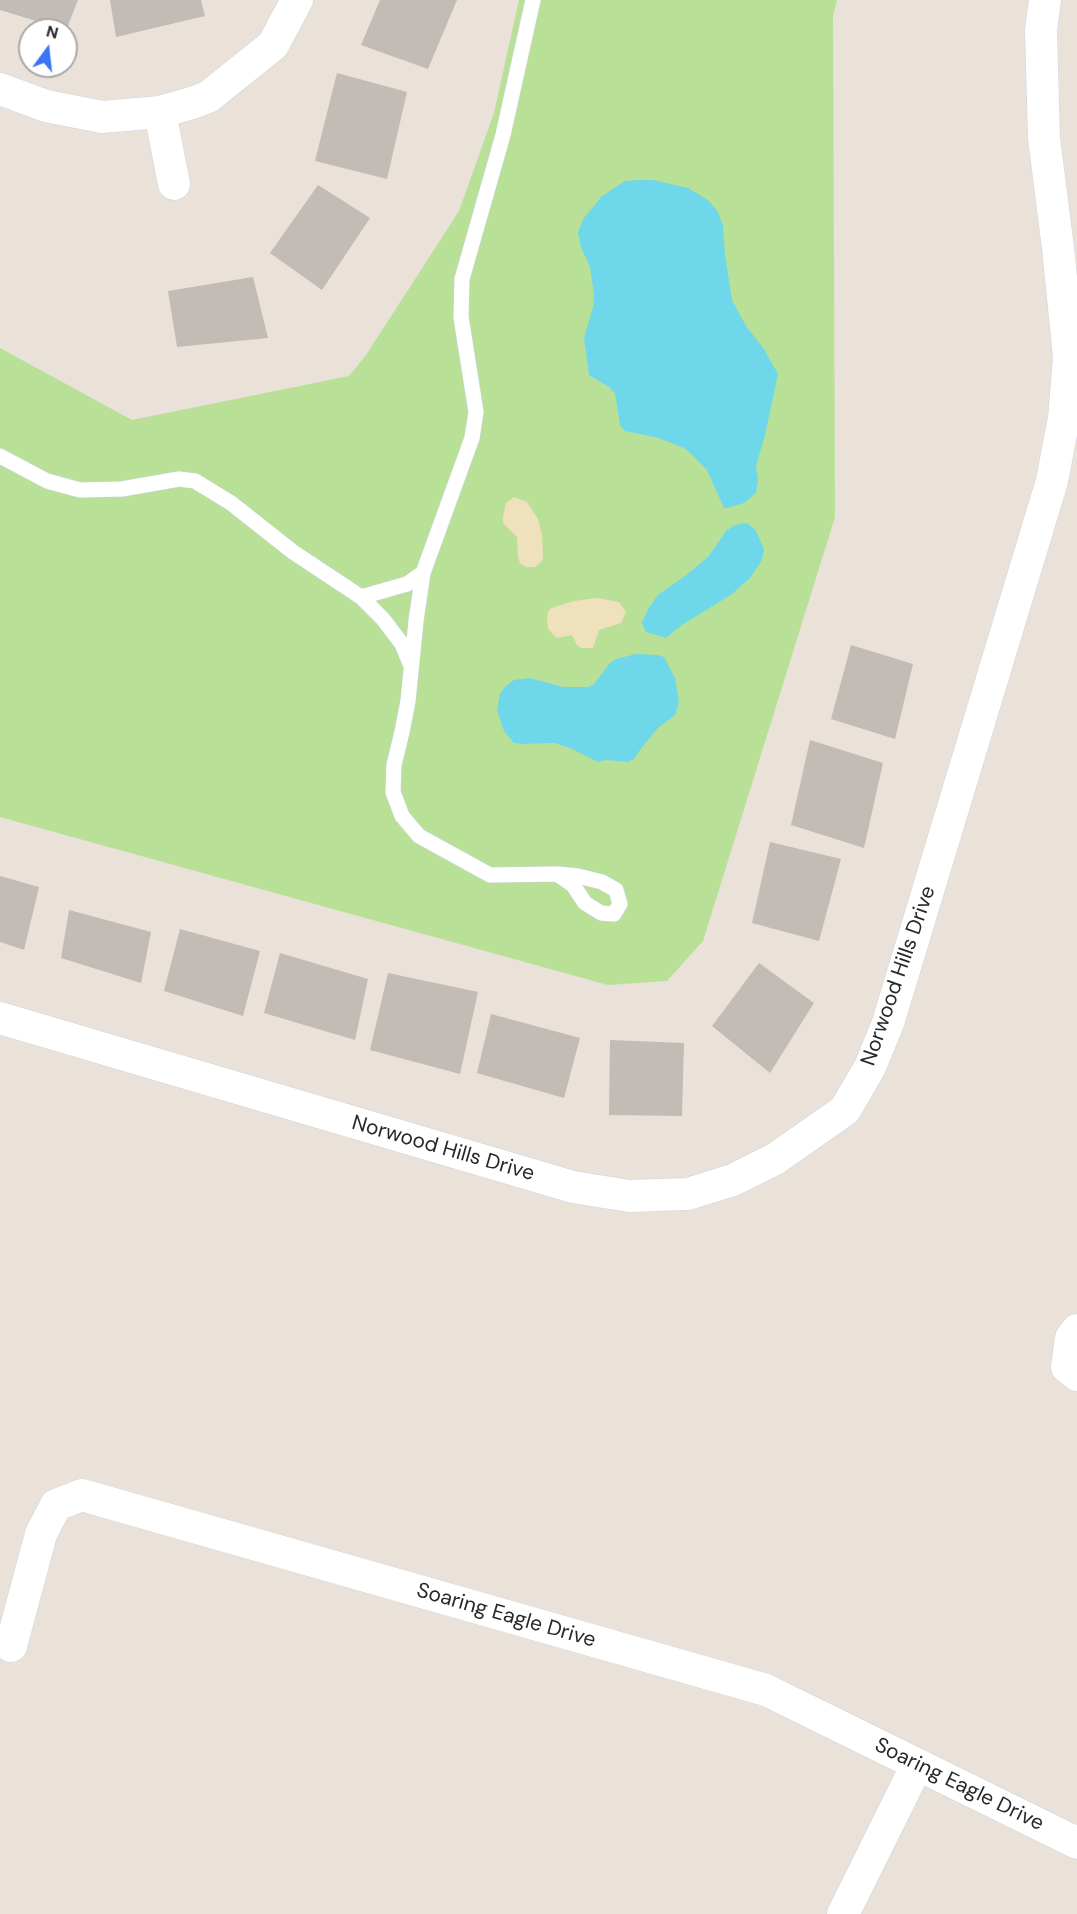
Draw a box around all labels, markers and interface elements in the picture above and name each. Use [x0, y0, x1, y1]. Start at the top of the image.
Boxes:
north arrow [18, 18, 78, 78]
text: N [44, 20, 61, 44]
street label: Norwood Hills Drive [856, 883, 942, 1069]
street label: Norwood Hills Drive [349, 1111, 537, 1187]
street label: Soaring Eagle Drive [414, 1578, 598, 1654]
street label: Soaring Eagle Drive [870, 1733, 1048, 1837]

